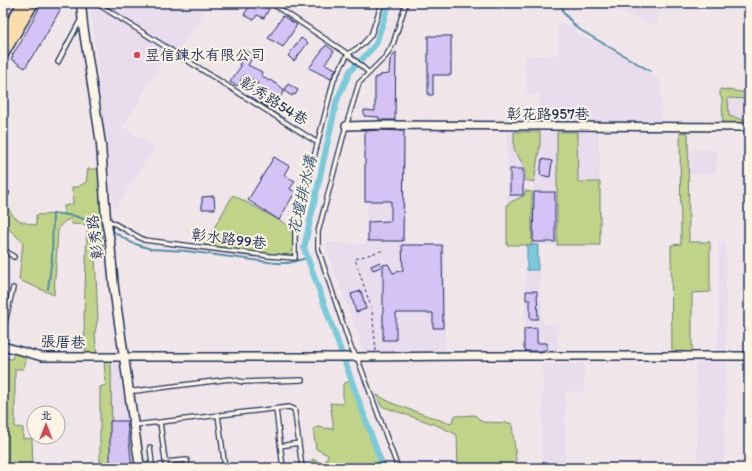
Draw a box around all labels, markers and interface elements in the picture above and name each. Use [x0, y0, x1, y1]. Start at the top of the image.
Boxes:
place label: 昱信鍊水有限公司 [145, 46, 265, 64]
marker: 昱信鍊水有限公司 [132, 50, 142, 60]
street label: 彰秀路54巷 [237, 73, 311, 129]
street label: 彰花路957巷 [506, 105, 590, 123]
water label: 花壇排水溝 [284, 152, 321, 236]
street label: 彰秀路 [83, 214, 107, 260]
street label: 彰水路99巷 [190, 225, 268, 253]
street label: 張厝巷 [40, 332, 86, 352]
north arrow [26, 405, 66, 445]
text: 北 [41, 409, 52, 422]

